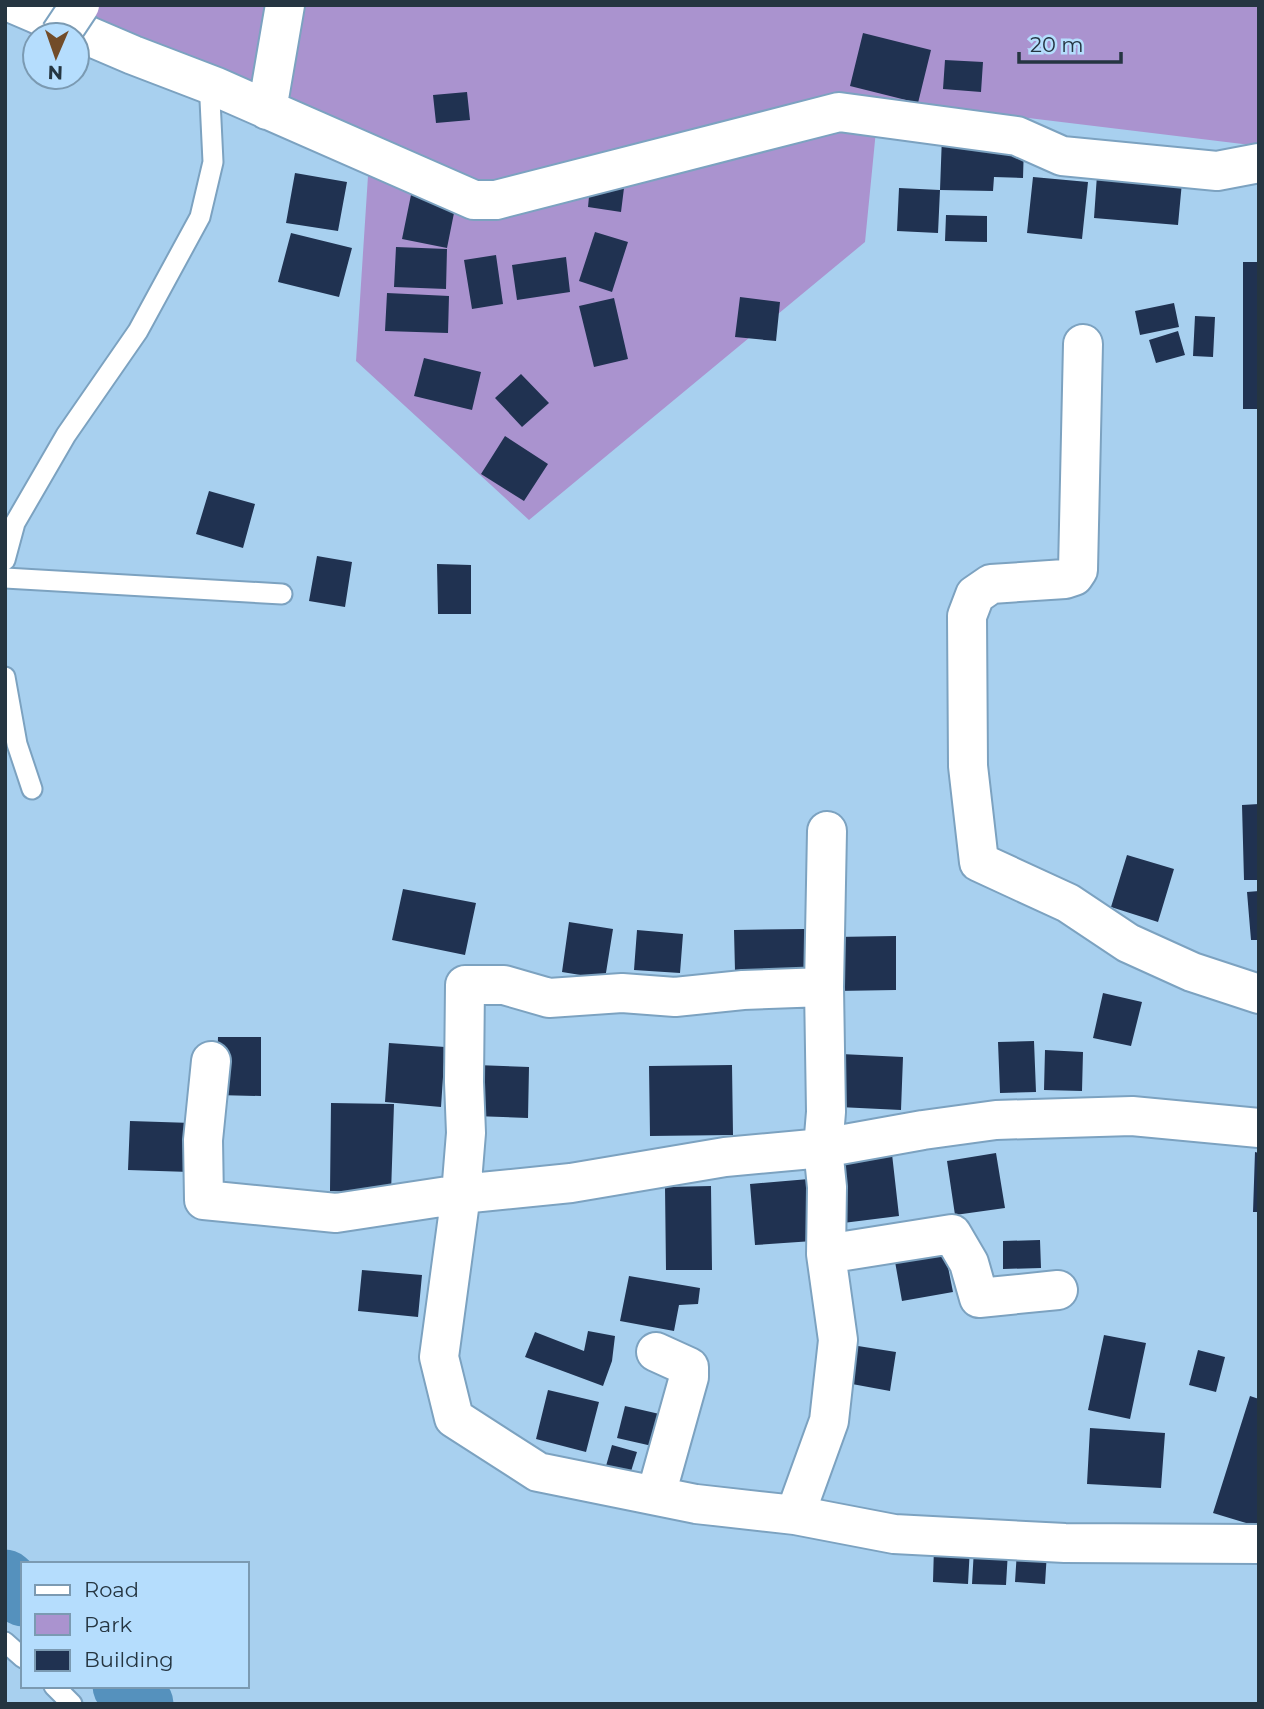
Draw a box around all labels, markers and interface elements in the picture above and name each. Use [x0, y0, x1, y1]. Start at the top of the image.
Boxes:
north arrow [21, 21, 91, 91]
scale bar [1019, 21, 1120, 65]
text: 20 m [1030, 32, 1084, 57]
text: N [47, 61, 64, 84]
legend [21, 1562, 248, 1688]
text: Road [84, 1577, 139, 1602]
text: Park [84, 1612, 132, 1637]
text: Building [84, 1647, 174, 1672]

